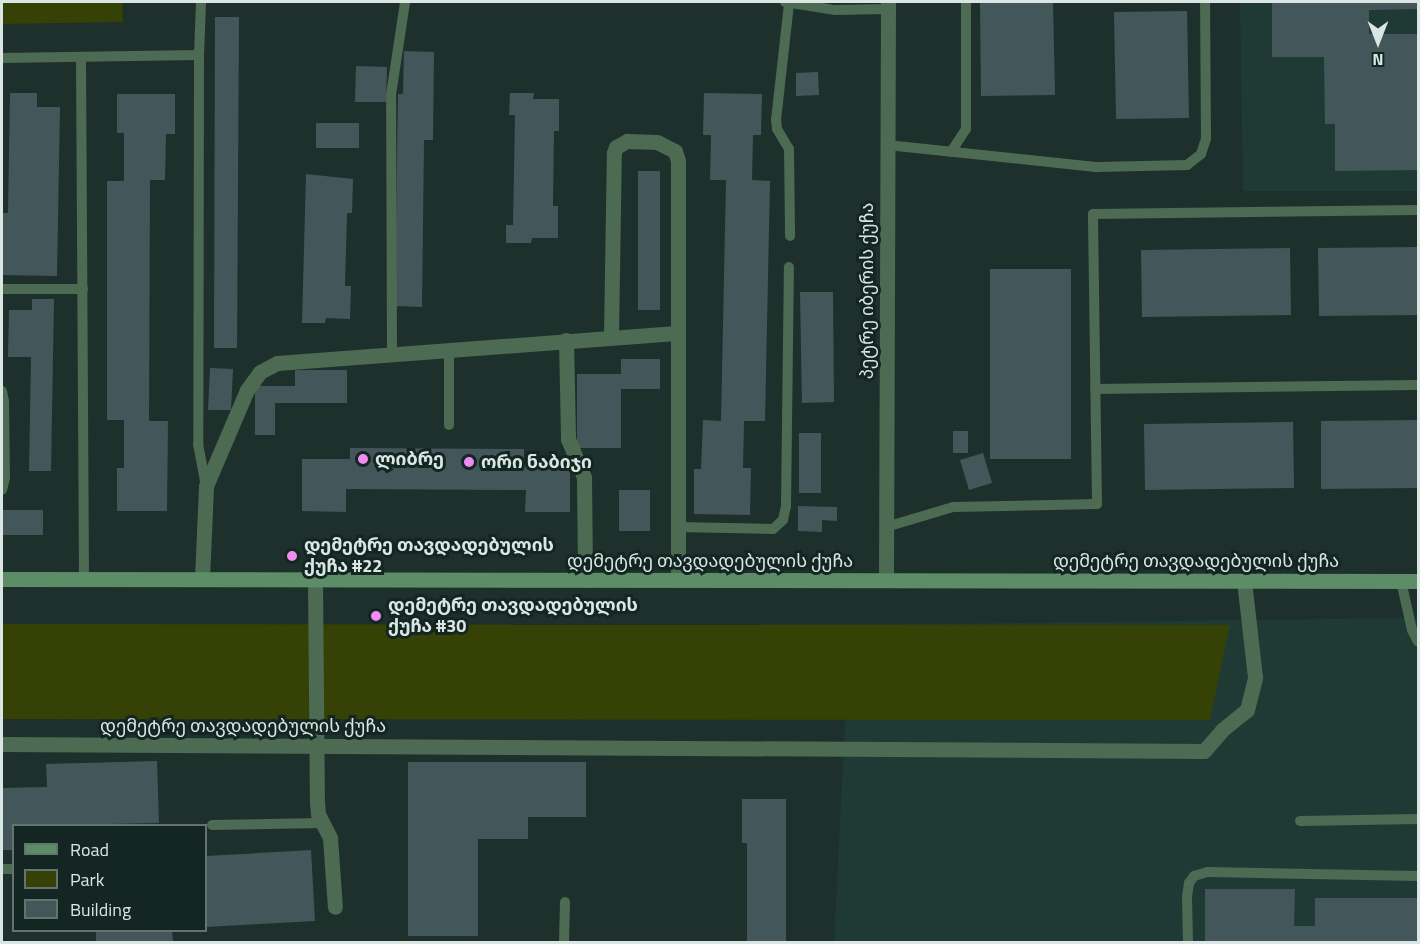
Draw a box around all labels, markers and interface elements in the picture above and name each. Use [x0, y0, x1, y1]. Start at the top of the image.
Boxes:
north arrow [1348, 12, 1408, 72]
text: N [1372, 48, 1384, 72]
street label: პეტრე იბერის ქუჩა [856, 203, 878, 379]
place label: ლიბრე [375, 448, 444, 470]
place label: ორი ნაბიჯი [481, 451, 592, 473]
marker: ლიბრე [356, 452, 370, 466]
marker: ორი ნაბიჯი [462, 455, 476, 469]
place label: დემეტრე თავდადებულის ქუჩა #22 [304, 535, 554, 578]
marker: დემეტრე თავდადებულის ქუჩა #22 [285, 549, 299, 563]
street label: დემეტრე თავდადებულის ქუჩა [567, 550, 853, 572]
street label: დემეტრე თავდადებულის ქუჩა [1053, 550, 1339, 572]
place label: დემეტრე თავდადებულის ქუჩა #30 [388, 595, 638, 638]
marker: დემეტრე თავდადებულის ქუჩა #30 [369, 609, 383, 623]
street label: დემეტრე თავდადებულის ქუჩა [100, 715, 386, 737]
legend [12, 824, 207, 932]
text: Road [70, 836, 109, 863]
text: Park [70, 866, 104, 893]
text: Building [70, 896, 131, 923]

